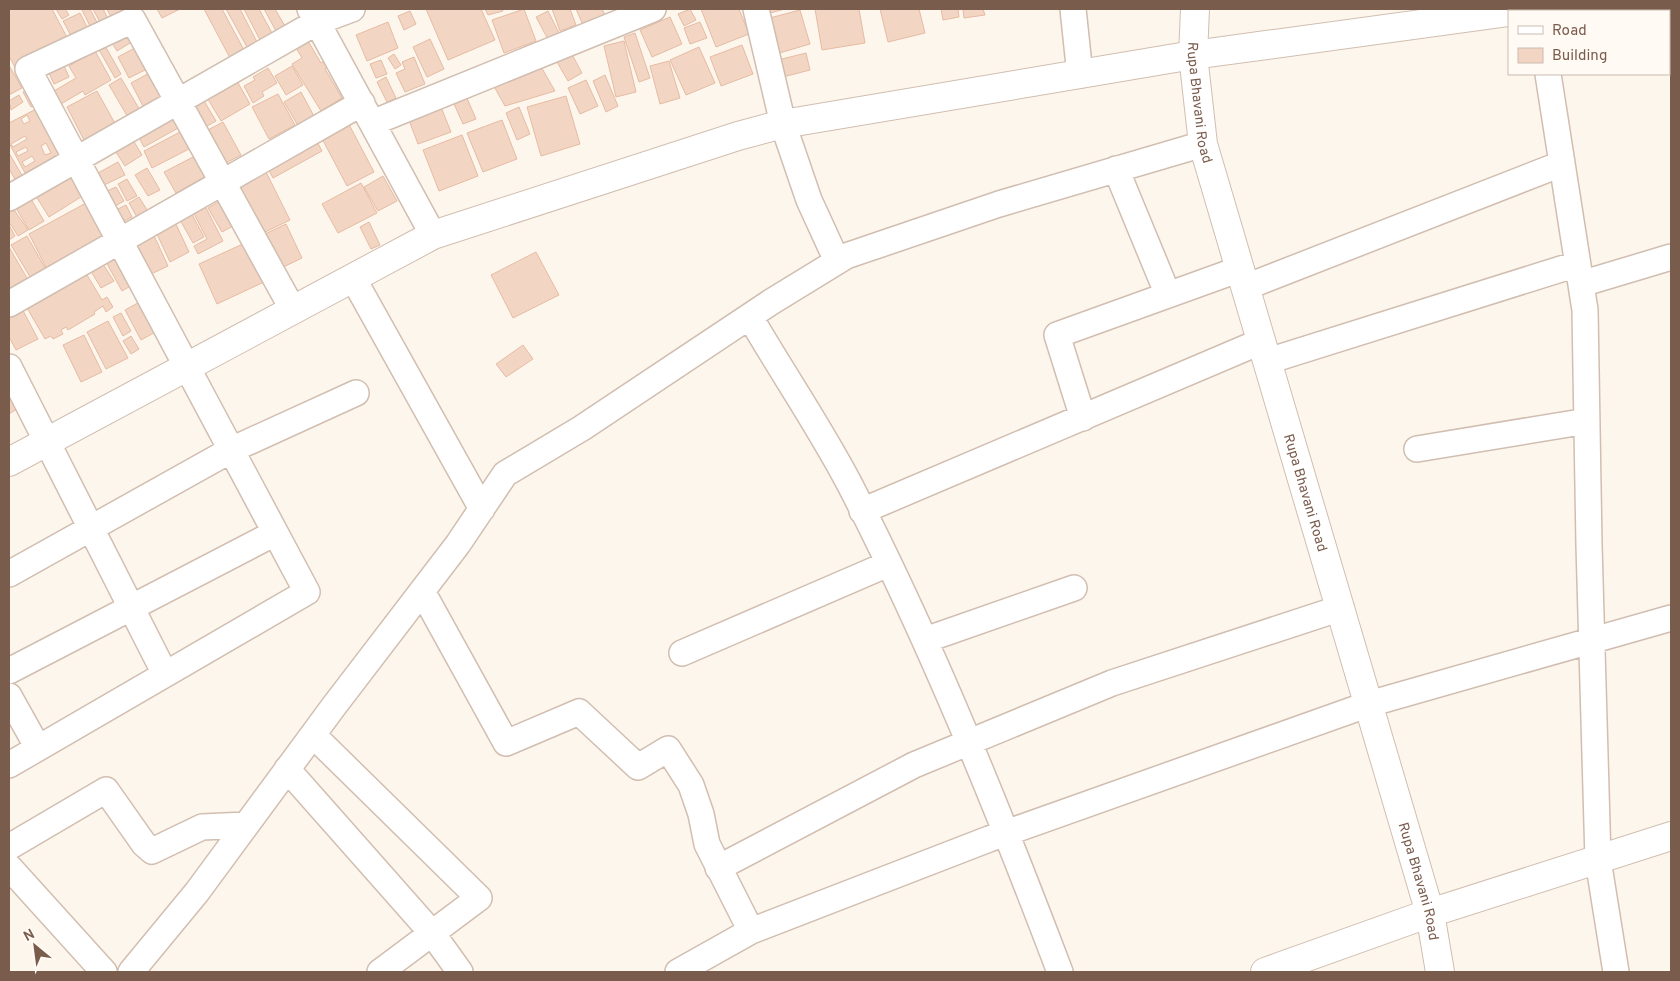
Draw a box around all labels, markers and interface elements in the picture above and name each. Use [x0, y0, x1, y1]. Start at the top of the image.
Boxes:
legend [1508, 10, 1670, 75]
text: Road [1552, 22, 1587, 41]
street label: Rupa Bhavani Road [1183, 42, 1215, 165]
text: Building [1552, 47, 1607, 66]
street label: Rupa Bhavani Road [1279, 432, 1330, 554]
street label: Rupa Bhavani Road [1394, 820, 1442, 942]
north arrow [10, 921, 60, 971]
text: N [21, 926, 38, 946]

